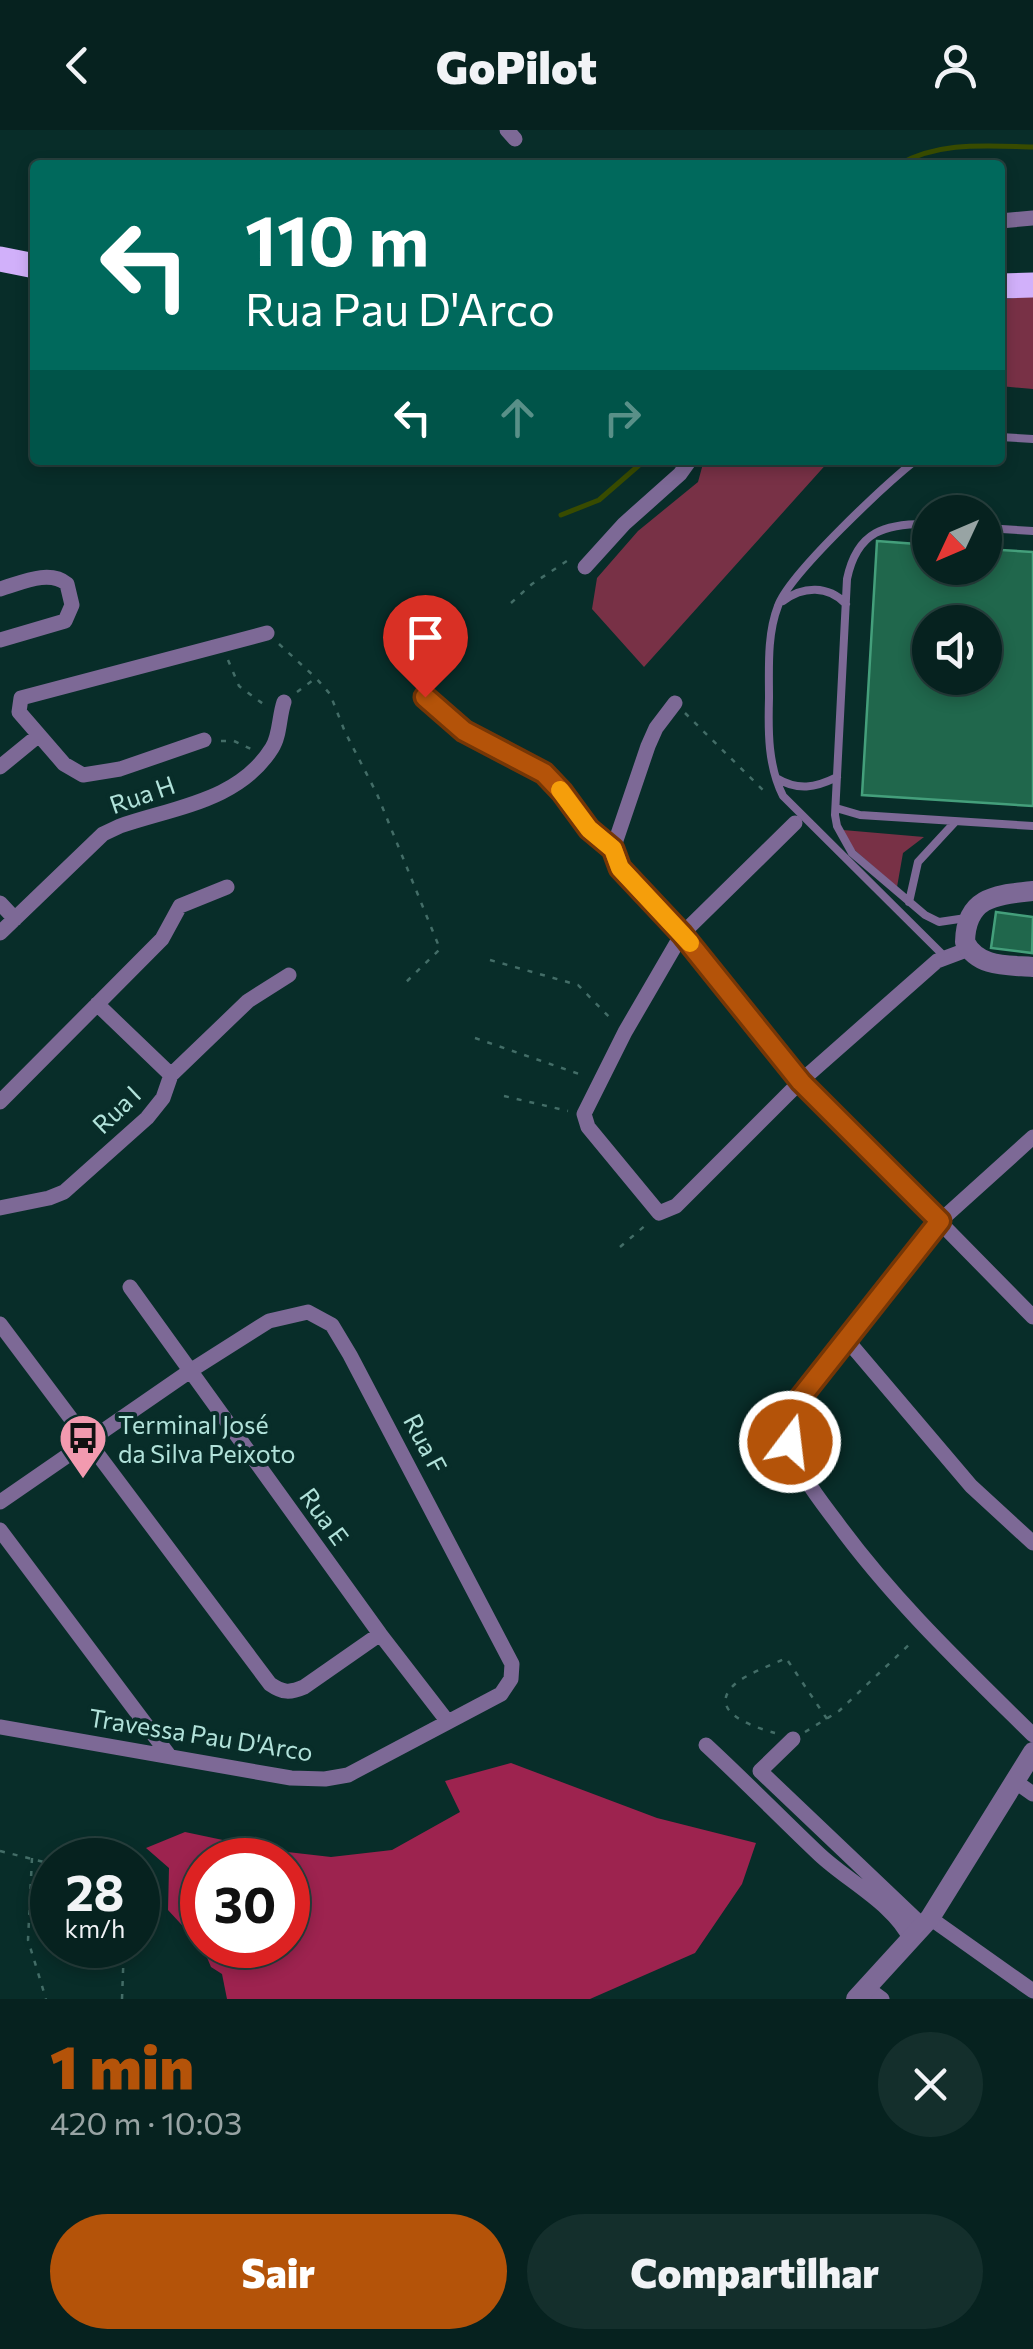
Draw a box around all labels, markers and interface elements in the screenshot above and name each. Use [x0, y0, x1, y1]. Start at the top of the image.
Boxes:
icon: back [50, 38, 105, 93]
text: GoPilot [436, 38, 597, 93]
icon: person [928, 38, 983, 93]
text: 110 m [245, 195, 429, 280]
icon: left [80, 200, 210, 330]
text: Rua Pau D'Arco [245, 280, 555, 335]
icon: left [385, 390, 440, 445]
icon: ahead [490, 390, 545, 445]
icon: right [595, 390, 650, 445]
north arrow [912, 495, 1002, 585]
map controls [912, 495, 1002, 695]
pin [383, 595, 468, 698]
button: sound [912, 605, 1002, 695]
icon: arrive [398, 610, 453, 665]
street label: Rua H [105, 769, 179, 819]
street label: Rua I [86, 1079, 146, 1139]
position arrow [738, 1390, 842, 1494]
street label: Rua F [398, 1408, 454, 1478]
place label: Terminal José da Silva Peixoto [118, 1409, 296, 1468]
bus stop icon: Terminal José da Silva Peixoto [57, 1412, 109, 1480]
street label: Rua E [294, 1482, 356, 1550]
street label: Travessa Pau D'Arco [87, 1701, 315, 1767]
speed limit sign: 30 [180, 1838, 310, 1968]
text: 28 [65, 1860, 125, 1921]
text: km/h [65, 1913, 125, 1943]
text: 1 min [50, 2028, 194, 2101]
button: close [878, 2032, 983, 2137]
text: 420 m · 10:03 [50, 2102, 242, 2142]
button: Sair [50, 2214, 507, 2329]
button: Compartilhar [527, 2214, 983, 2329]

